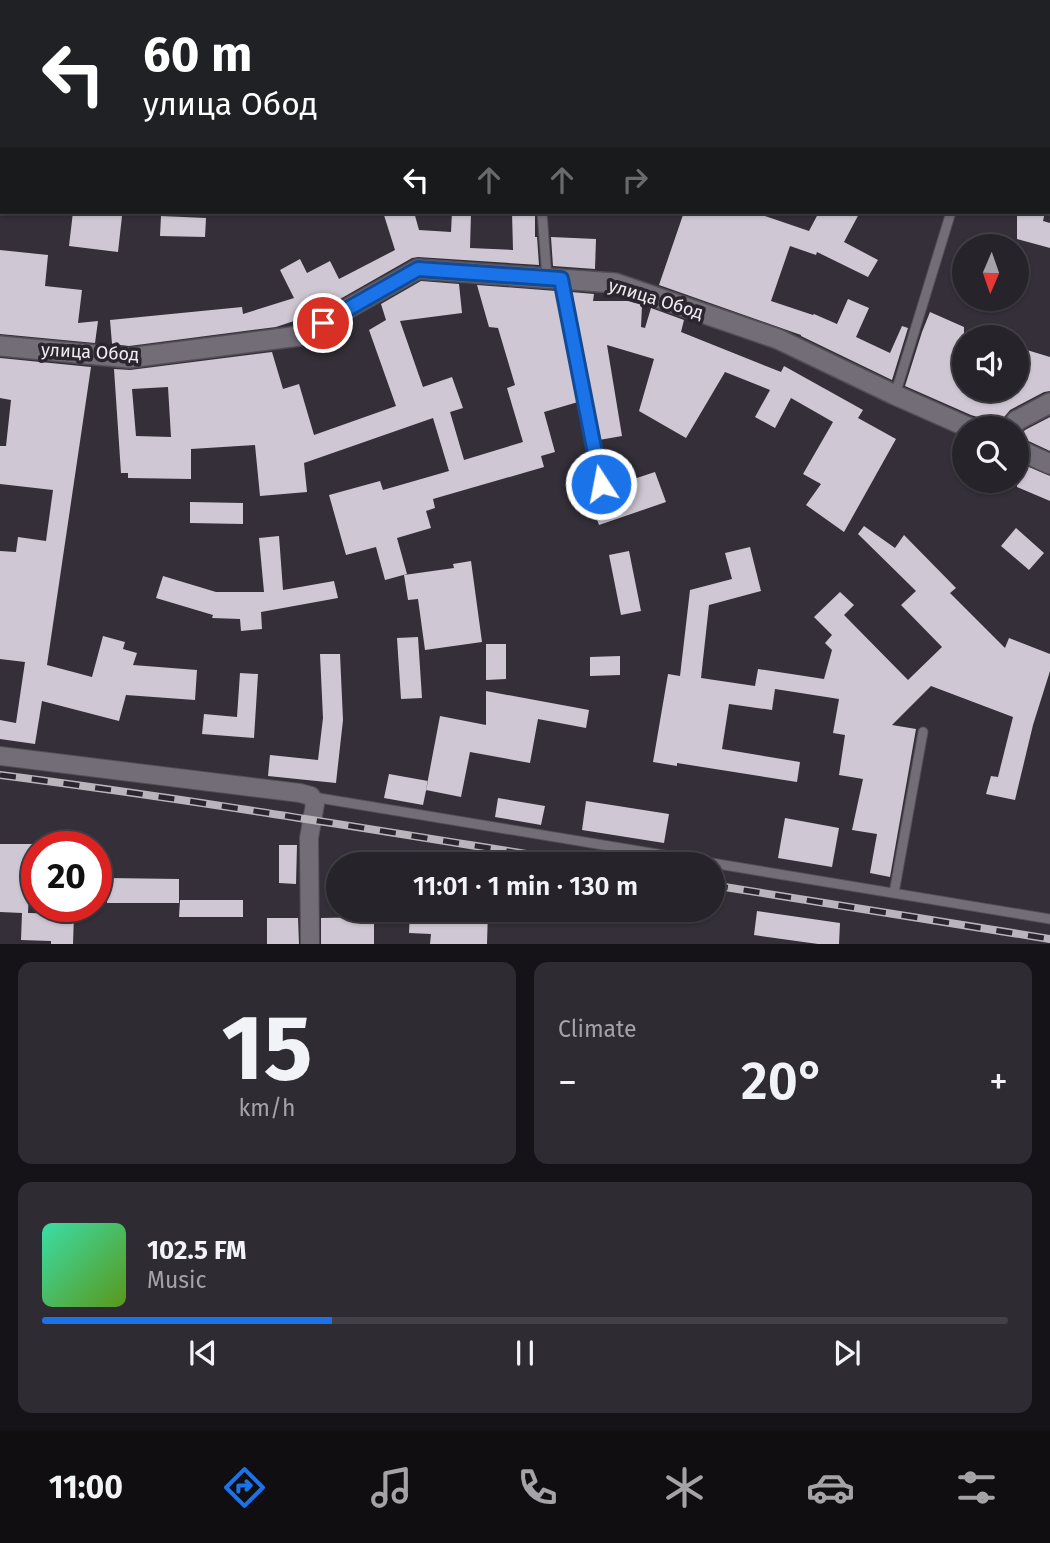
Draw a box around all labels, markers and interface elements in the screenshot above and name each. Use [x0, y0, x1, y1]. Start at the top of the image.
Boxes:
text: 60 m [143, 25, 252, 84]
icon: left [28, 28, 119, 119]
text: улица Обод [143, 85, 318, 123]
icon: left [397, 161, 435, 199]
icon: ahead [470, 161, 508, 199]
icon: ahead [543, 161, 581, 199]
icon: right [616, 161, 654, 199]
north arrow [952, 234, 1029, 312]
map controls [952, 234, 1029, 493]
street label: улица Обод [606, 274, 706, 324]
pin [293, 293, 353, 353]
icon: arrive [304, 304, 342, 342]
button: sound [952, 325, 1029, 402]
street label: улица Обод [40, 338, 140, 366]
button: search [952, 416, 1029, 493]
position arrow [564, 447, 638, 521]
speed limit sign: 20 [21, 831, 112, 922]
text: 11:01 · 1 min · 130 m [413, 871, 638, 902]
text: 15 [221, 994, 313, 1103]
text: Climate [558, 1015, 637, 1043]
text: 20° [741, 1050, 825, 1113]
text: − [558, 1059, 577, 1105]
text: + [989, 1059, 1008, 1105]
text: km/h [239, 1094, 295, 1122]
text: 102.5 FM [147, 1235, 246, 1266]
text: Music [147, 1266, 207, 1294]
icon: previous [184, 1334, 222, 1372]
icon: pause [506, 1334, 544, 1372]
icon: next [828, 1334, 866, 1372]
icon: directions [220, 1463, 269, 1512]
icon: music [367, 1463, 416, 1512]
icon: phone [513, 1463, 562, 1512]
icon: climate [660, 1463, 709, 1512]
icon: car [806, 1463, 855, 1512]
icon: filters [952, 1463, 1001, 1512]
text: 11:00 [49, 1468, 123, 1506]

